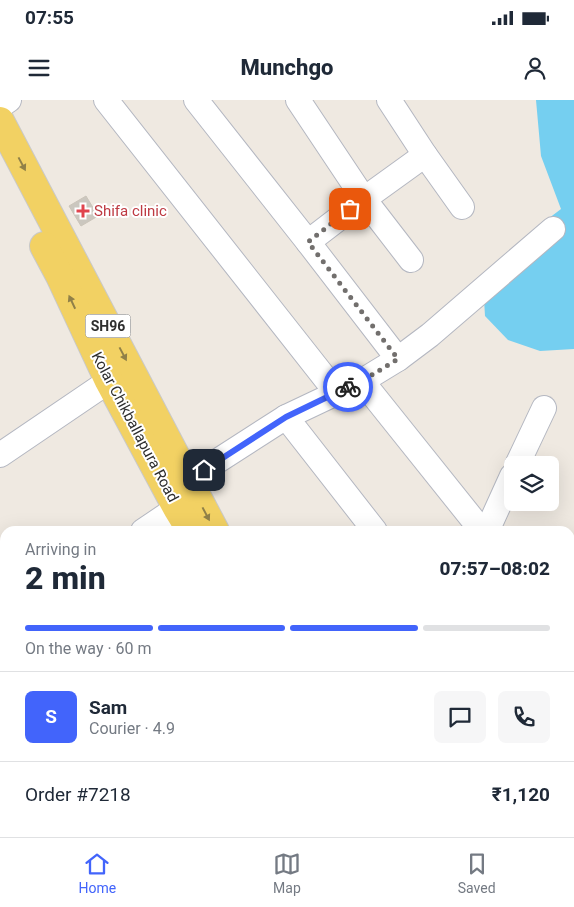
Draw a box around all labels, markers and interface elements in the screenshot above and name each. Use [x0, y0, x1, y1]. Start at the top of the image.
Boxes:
text: 07:55 [25, 6, 74, 29]
icon: menu [25, 54, 53, 82]
icon: person [521, 54, 549, 82]
text: Munchgo [241, 55, 333, 80]
one-way arrow [18, 157, 26, 172]
pin [329, 188, 371, 230]
icon: bag [336, 195, 364, 223]
place label: Shifa clinic [94, 202, 167, 220]
marker: Shifa clinic [76, 204, 90, 218]
one-way arrow [67, 295, 75, 309]
road number: SH96 [86, 315, 130, 338]
one-way arrow [118, 348, 127, 361]
street label: Kolar Chikballapura Road [88, 349, 182, 505]
courier [323, 362, 373, 412]
icon: bike [334, 373, 362, 401]
pin [183, 449, 225, 491]
icon: home [190, 456, 218, 484]
map controls [504, 456, 559, 511]
button: layers [504, 456, 559, 511]
one-way arrow [202, 507, 210, 521]
text: Arriving in [25, 540, 96, 559]
text: 07:57–08:02 [439, 557, 550, 580]
text: 2 min [25, 559, 106, 597]
text: On the way · 60 m [25, 639, 152, 658]
button: chat [434, 691, 486, 743]
button: phone [498, 691, 550, 743]
text: Sam [89, 696, 127, 719]
text: S [45, 705, 57, 728]
text: Courier · 4.9 [89, 719, 175, 738]
text: Order #7218 [25, 783, 131, 806]
text: ₹1,120 [492, 783, 550, 806]
tab: Home [78, 850, 116, 896]
tab: Map [273, 850, 301, 896]
tab: Saved [458, 850, 496, 896]

